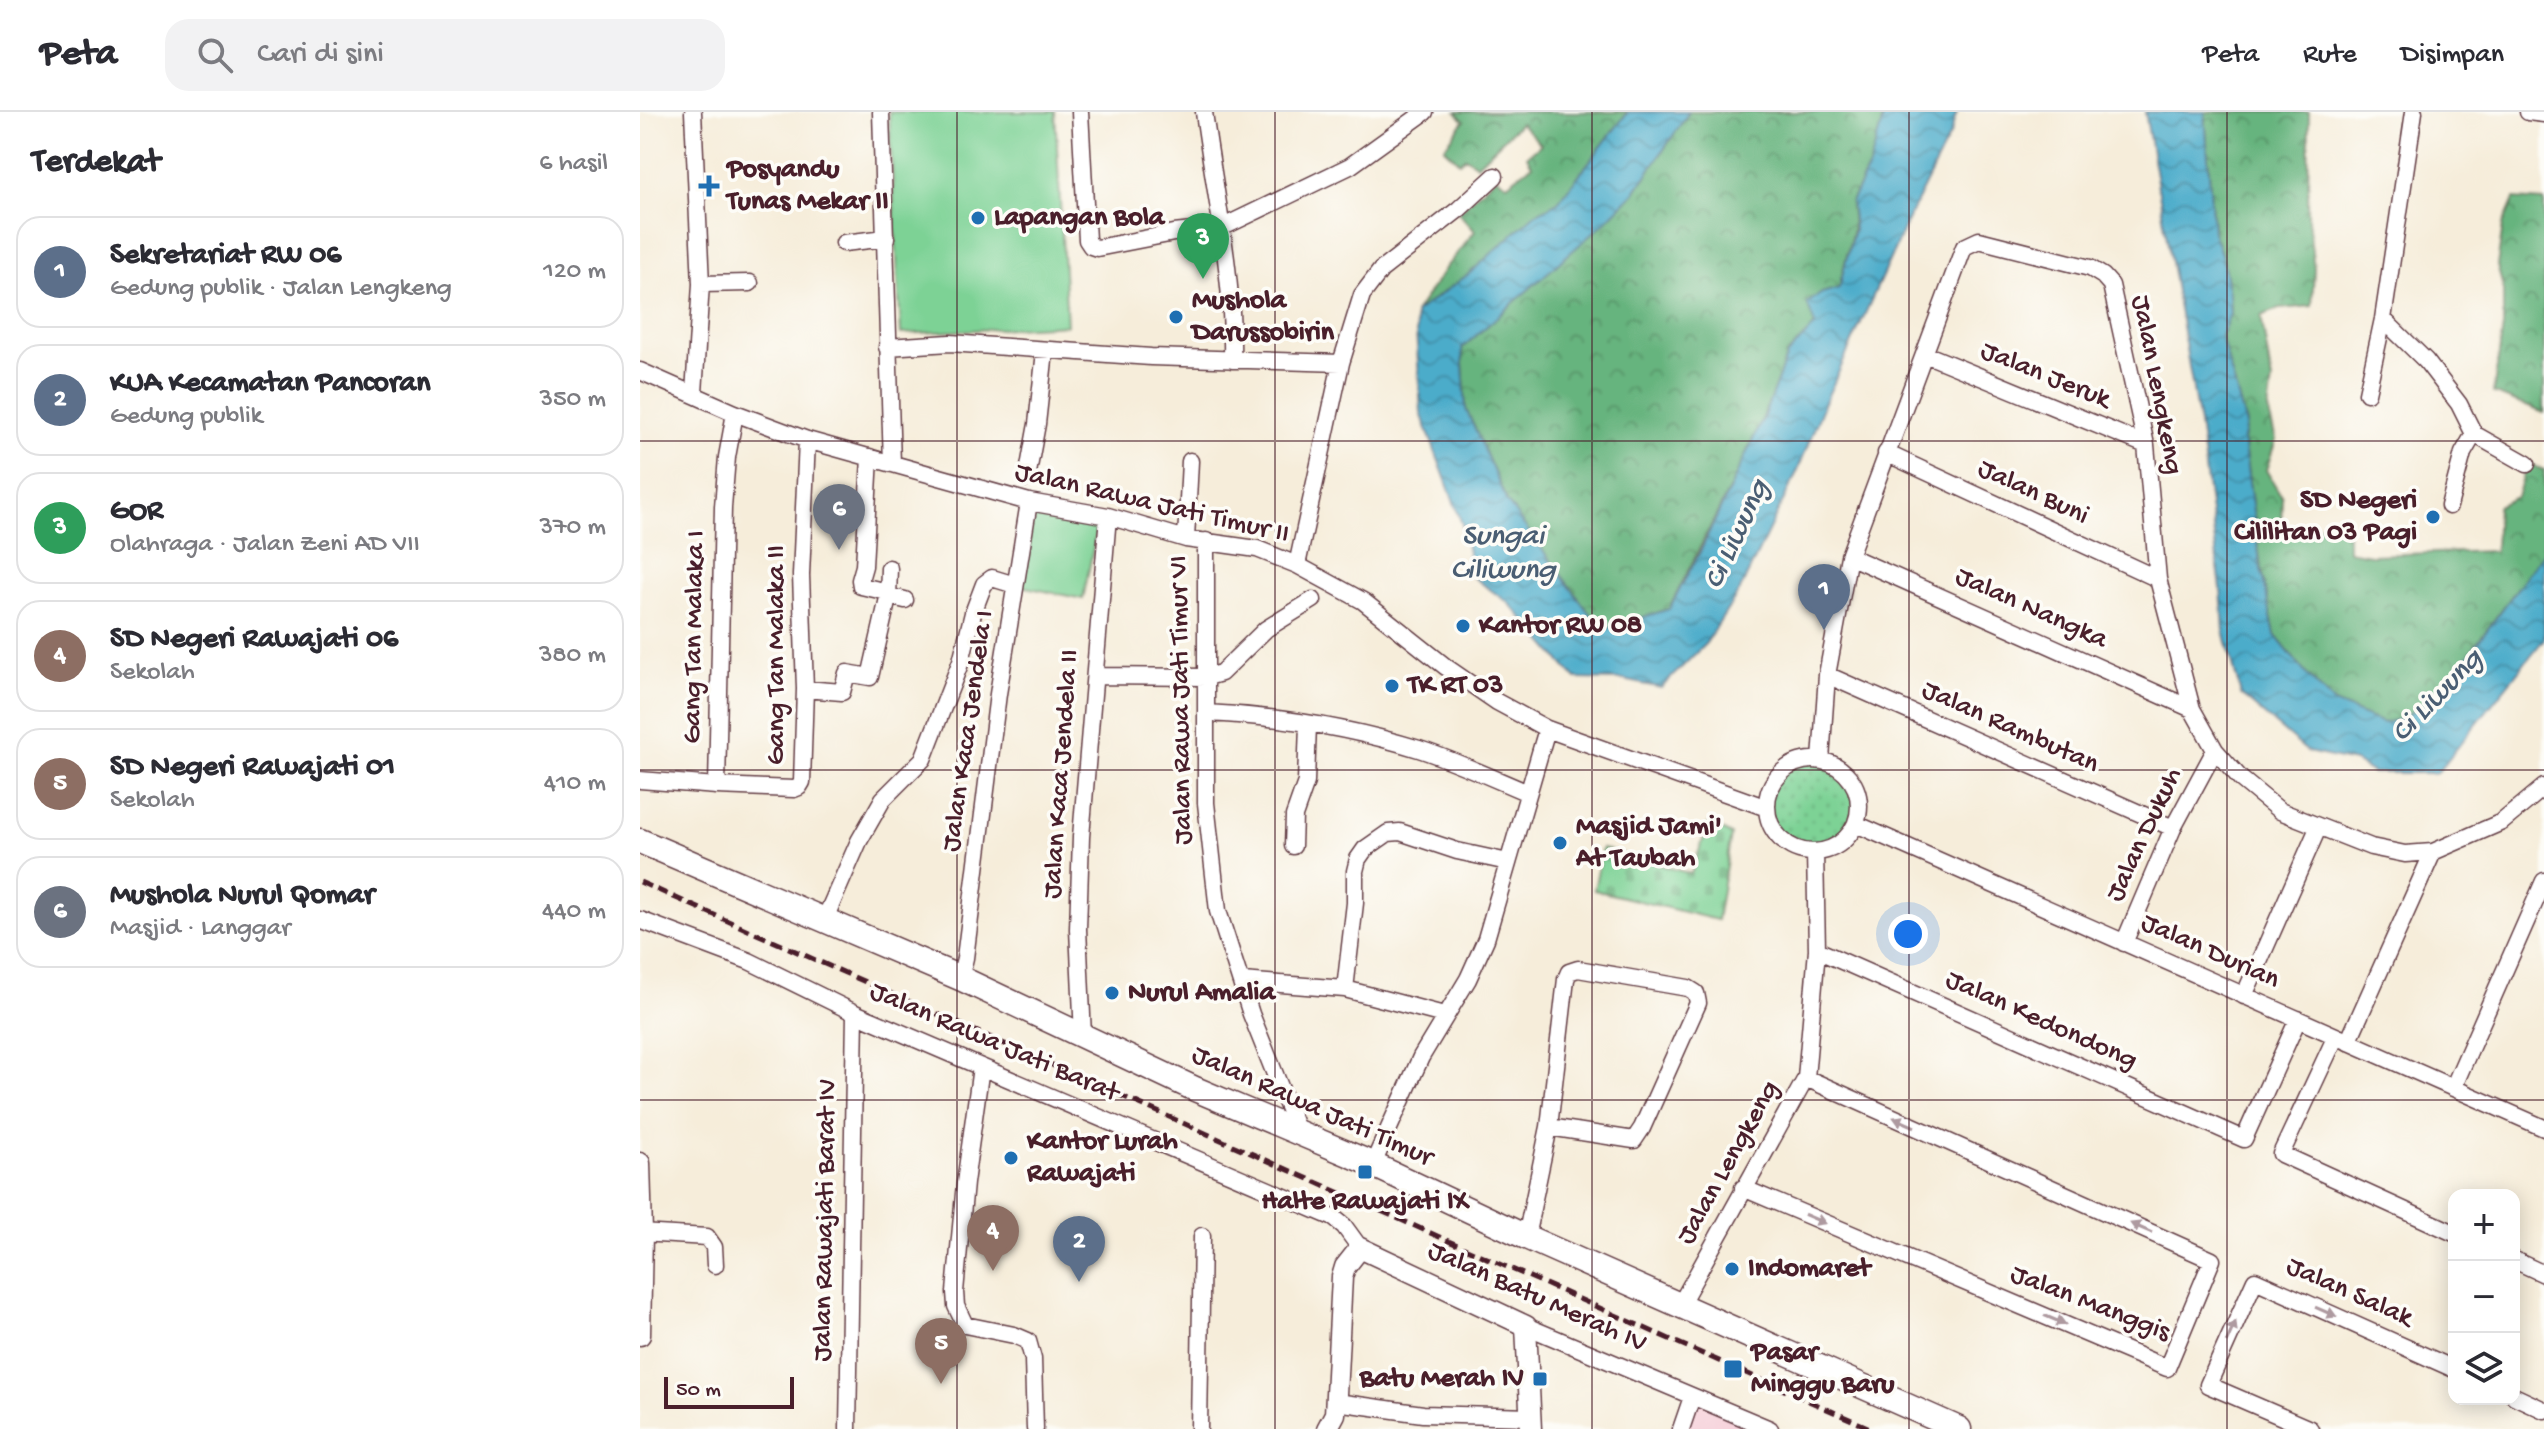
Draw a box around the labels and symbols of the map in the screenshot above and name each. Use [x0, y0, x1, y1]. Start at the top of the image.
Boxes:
place label: Posyandu Tunas Mekar II [725, 154, 889, 219]
marker: Posyandu Tunas Mekar II [698, 175, 720, 197]
place label: Lapangan Bola [994, 202, 1166, 235]
marker: Lapangan Bola [969, 209, 987, 227]
pin: 3 [1177, 213, 1229, 279]
place label: Mushola Darussobirin [1189, 285, 1335, 350]
street label: Jalan Lengkeng [2122, 292, 2190, 478]
marker: Mushola Darussobirin [1167, 308, 1185, 326]
street label: Jalan Jeruk [1975, 335, 2117, 418]
street label: Jalan Buni [1972, 453, 2094, 533]
street label: Jalan Rawa Jati Timur II [1012, 456, 1292, 552]
water label: Ci Liwung [1698, 473, 1779, 595]
pin: 6 [813, 484, 865, 550]
place label: SD Negeri Cililitan 03 Pagi [2234, 485, 2417, 550]
marker: SD Negeri Cililitan 03 Pagi [2424, 508, 2442, 526]
water label: Sungai Ciliwung [1451, 520, 1557, 589]
street label: Gang Tan Malaka I [677, 530, 713, 744]
street label: Gang Tan Malaka II [761, 545, 794, 765]
street label: Jalan Rawa Jati Timur VI [1163, 555, 1201, 845]
street label: Jalan Nangka [1950, 561, 2114, 658]
pin: 1 [1798, 564, 1850, 630]
street label: Jalan Kaca Jendela I [936, 608, 1002, 854]
place label: Kantor RW 08 [1478, 610, 1642, 643]
marker: Kantor RW 08 [1454, 617, 1472, 635]
water label: Ci Liwung [2385, 642, 2492, 751]
street label: Jalan Kaca Jendela II [1037, 648, 1087, 900]
place label: TK RT 03 [1406, 670, 1503, 703]
street label: Jalan Rambutan [1916, 674, 2104, 782]
marker: TK RT 03 [1383, 677, 1401, 695]
street label: Jalan Dukuh [2100, 763, 2190, 907]
place label: Masjid Jami' At Taubah [1575, 811, 1722, 876]
marker: Masjid Jami' At Taubah [1551, 834, 1569, 852]
street label: Jalan Durian [2136, 907, 2285, 998]
your location [1888, 914, 1928, 954]
street label: Jalan Kedondong [1940, 964, 2142, 1078]
street label: Jalan Rawa Jati Barat [864, 976, 1126, 1111]
place label: Nurul Amalia [1128, 977, 1276, 1010]
marker: Nurul Amalia [1103, 984, 1121, 1002]
street label: Jalan Rawa Jati Timur [1186, 1039, 1440, 1176]
street label: Jalan Lengkeng [1670, 1075, 1788, 1251]
street label: Jalan Rawajati Barat IV [807, 1078, 845, 1362]
one-way arrow [1892, 1115, 1916, 1128]
place label: Kantor Lurah Rawajati [1026, 1126, 1178, 1191]
marker: Kantor Lurah Rawajati [1002, 1149, 1020, 1167]
marker: Halte Rawajati IX [1356, 1163, 1374, 1181]
place label: Halte Rawajati IX [1261, 1186, 1471, 1219]
pin: 4 [967, 1205, 1019, 1271]
one-way arrow [1803, 1212, 1827, 1225]
pin: 2 [1053, 1216, 1105, 1282]
one-way arrow [2130, 1222, 2153, 1235]
street label: Jalan Batu Merah IV [1422, 1235, 1652, 1361]
street label: Jalan Salak [2281, 1251, 2420, 1337]
place label: Indomaret [1748, 1253, 1873, 1286]
street label: Jalan Manggis [2005, 1258, 2175, 1350]
marker: Indomaret [1723, 1260, 1741, 1278]
one-way arrow [2315, 1305, 2338, 1318]
one-way arrow [2043, 1314, 2067, 1327]
pin: 5 [915, 1318, 967, 1384]
one-way arrow [2225, 1321, 2238, 1344]
place label: Pasar Minggu Baru [1749, 1337, 1895, 1402]
marker: Pasar Minggu Baru [1722, 1358, 1744, 1380]
place label: Batu Merah IV [1359, 1363, 1524, 1396]
marker: Batu Merah IV [1531, 1370, 1549, 1388]
scale bar [664, 1373, 794, 1409]

